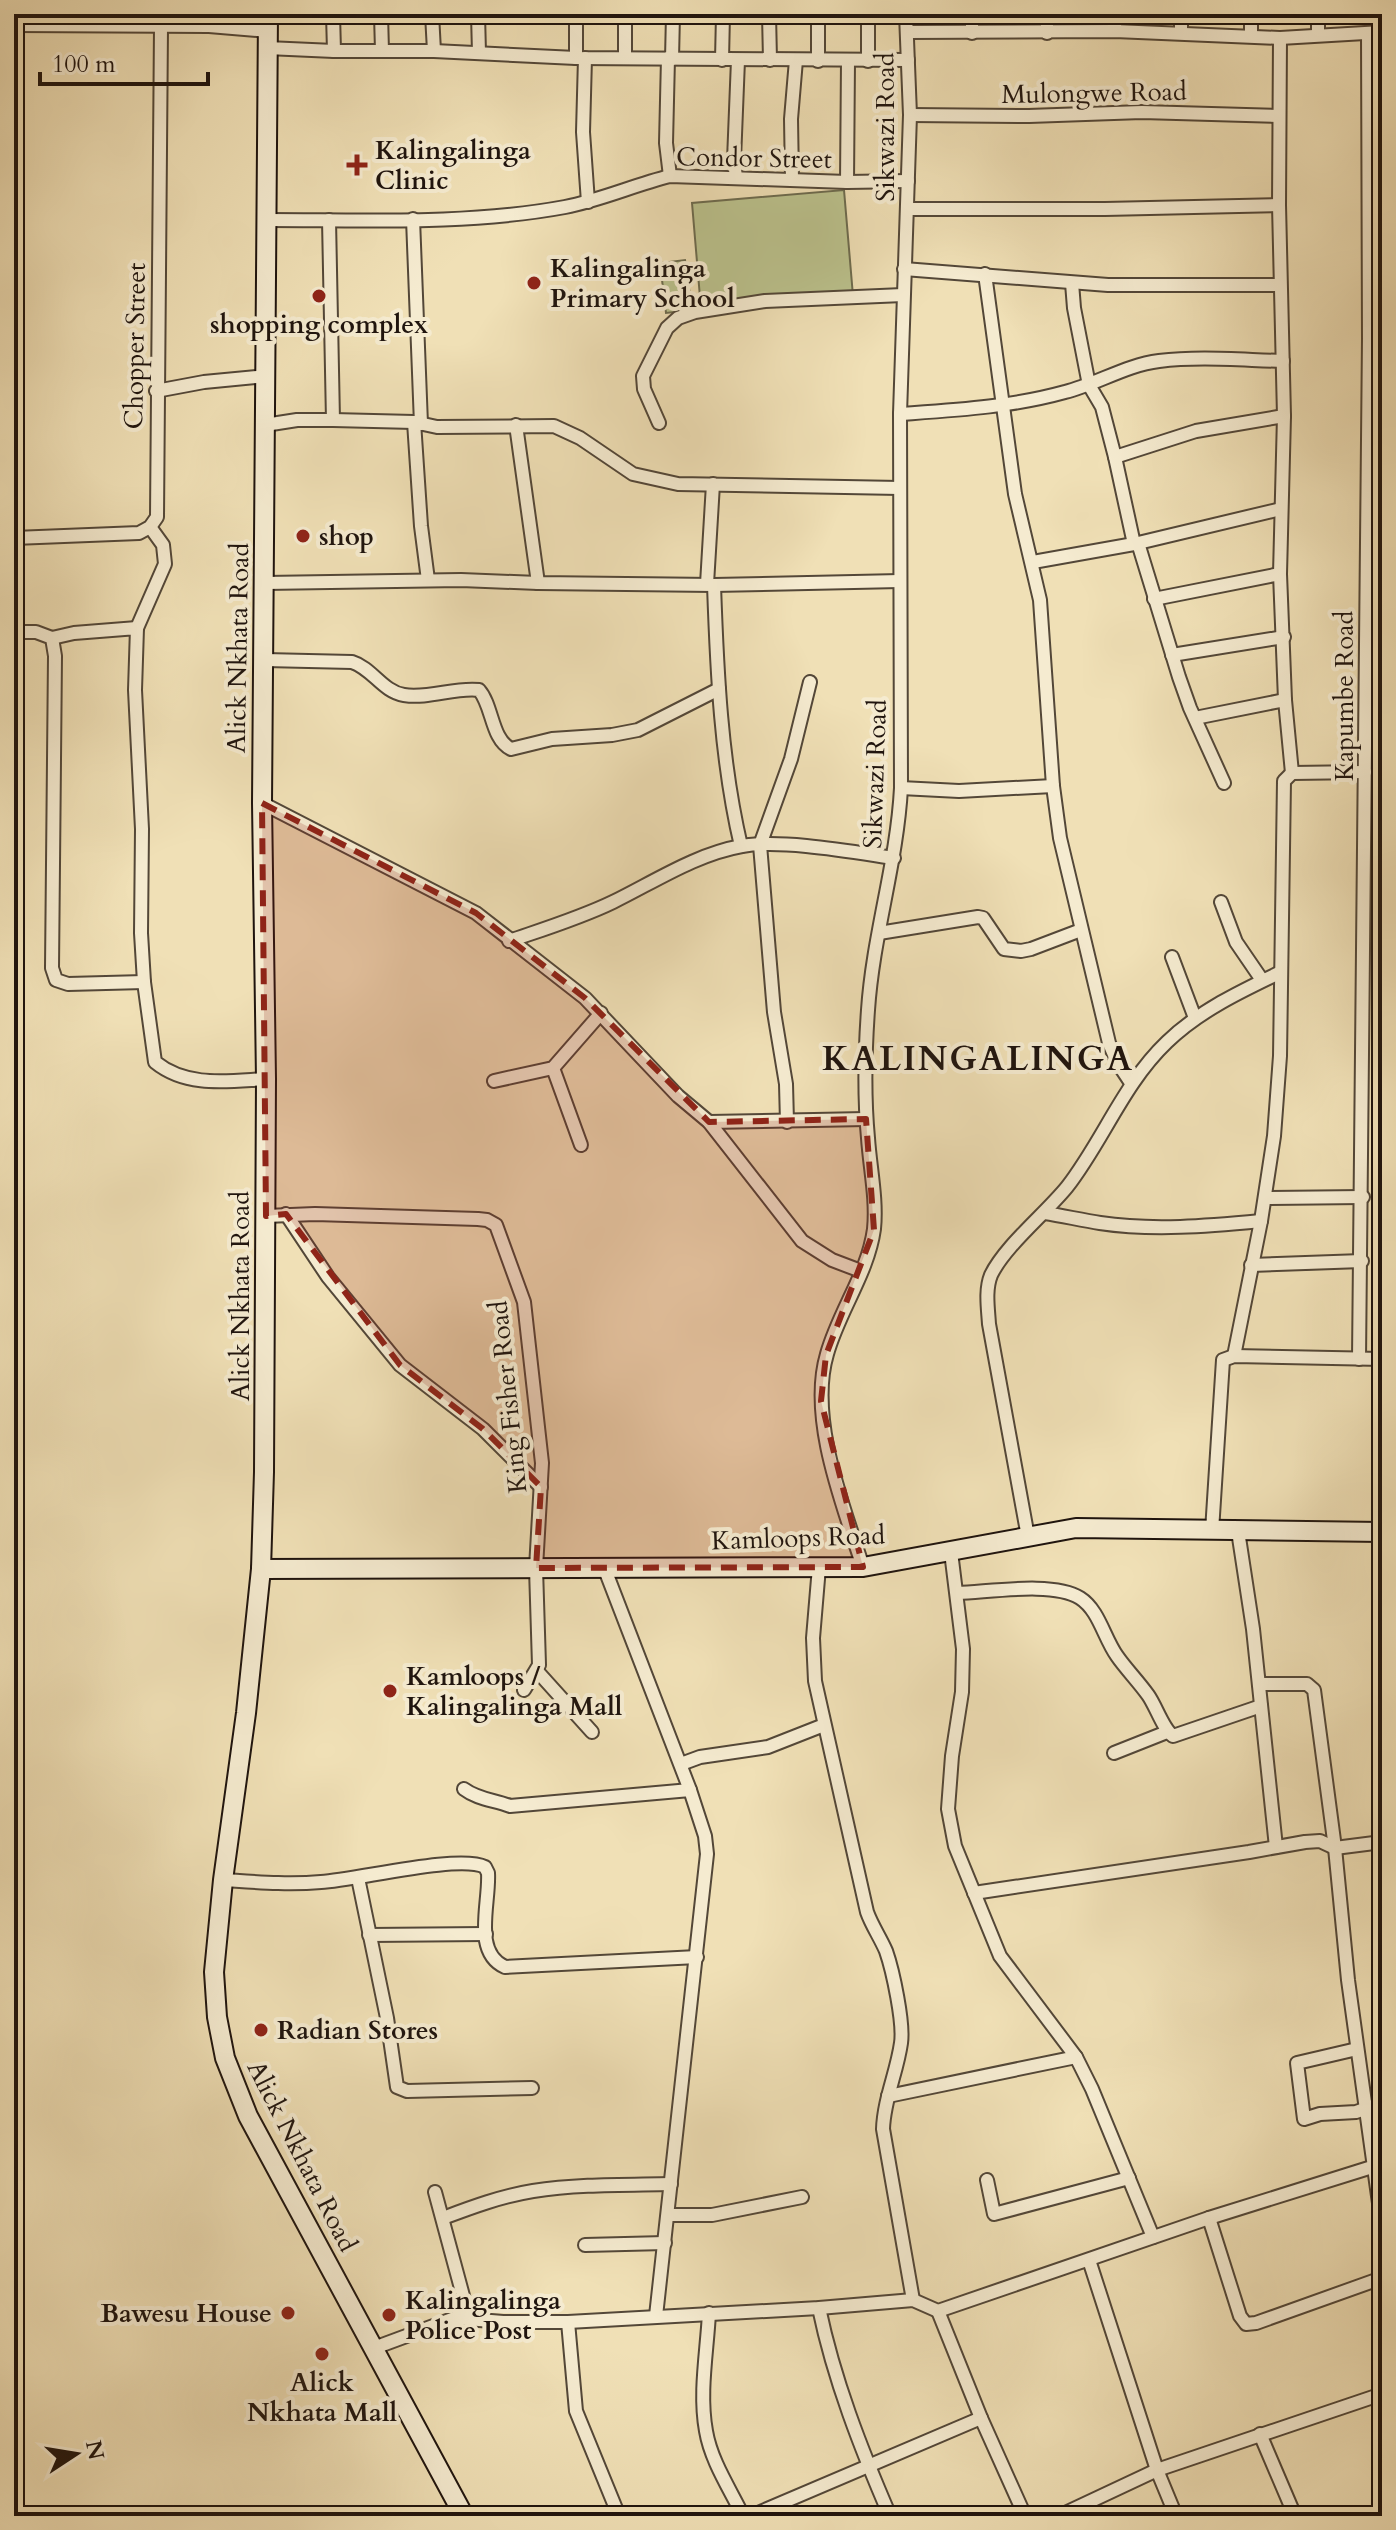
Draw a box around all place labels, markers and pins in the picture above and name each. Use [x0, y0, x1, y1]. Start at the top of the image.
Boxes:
place label: Kalingalinga Clinic [375, 133, 531, 198]
marker: Kalingalinga Clinic [346, 154, 368, 176]
place label: Kalingalinga Primary School [550, 251, 735, 316]
marker: Kalingalinga Primary School [525, 274, 543, 292]
marker: shopping complex [310, 287, 328, 305]
place label: shopping complex [210, 307, 428, 342]
place label: shop [319, 519, 374, 554]
marker: shop [294, 527, 312, 545]
place label: Kamloops / Kalingalinga Mall [406, 1659, 623, 1724]
marker: Kamloops / Kalingalinga Mall [381, 1682, 399, 1700]
place label: Radian Stores [277, 2013, 438, 2048]
marker: Radian Stores [252, 2021, 270, 2039]
place label: Kalingalinga Police Post [405, 2283, 561, 2348]
place label: Bawesu House [100, 2296, 272, 2331]
marker: Bawesu House [279, 2304, 297, 2322]
marker: Kalingalinga Police Post [380, 2306, 398, 2324]
marker: Alick Nkhata Mall [313, 2345, 331, 2363]
place label: Alick Nkhata Mall [247, 2365, 397, 2430]

